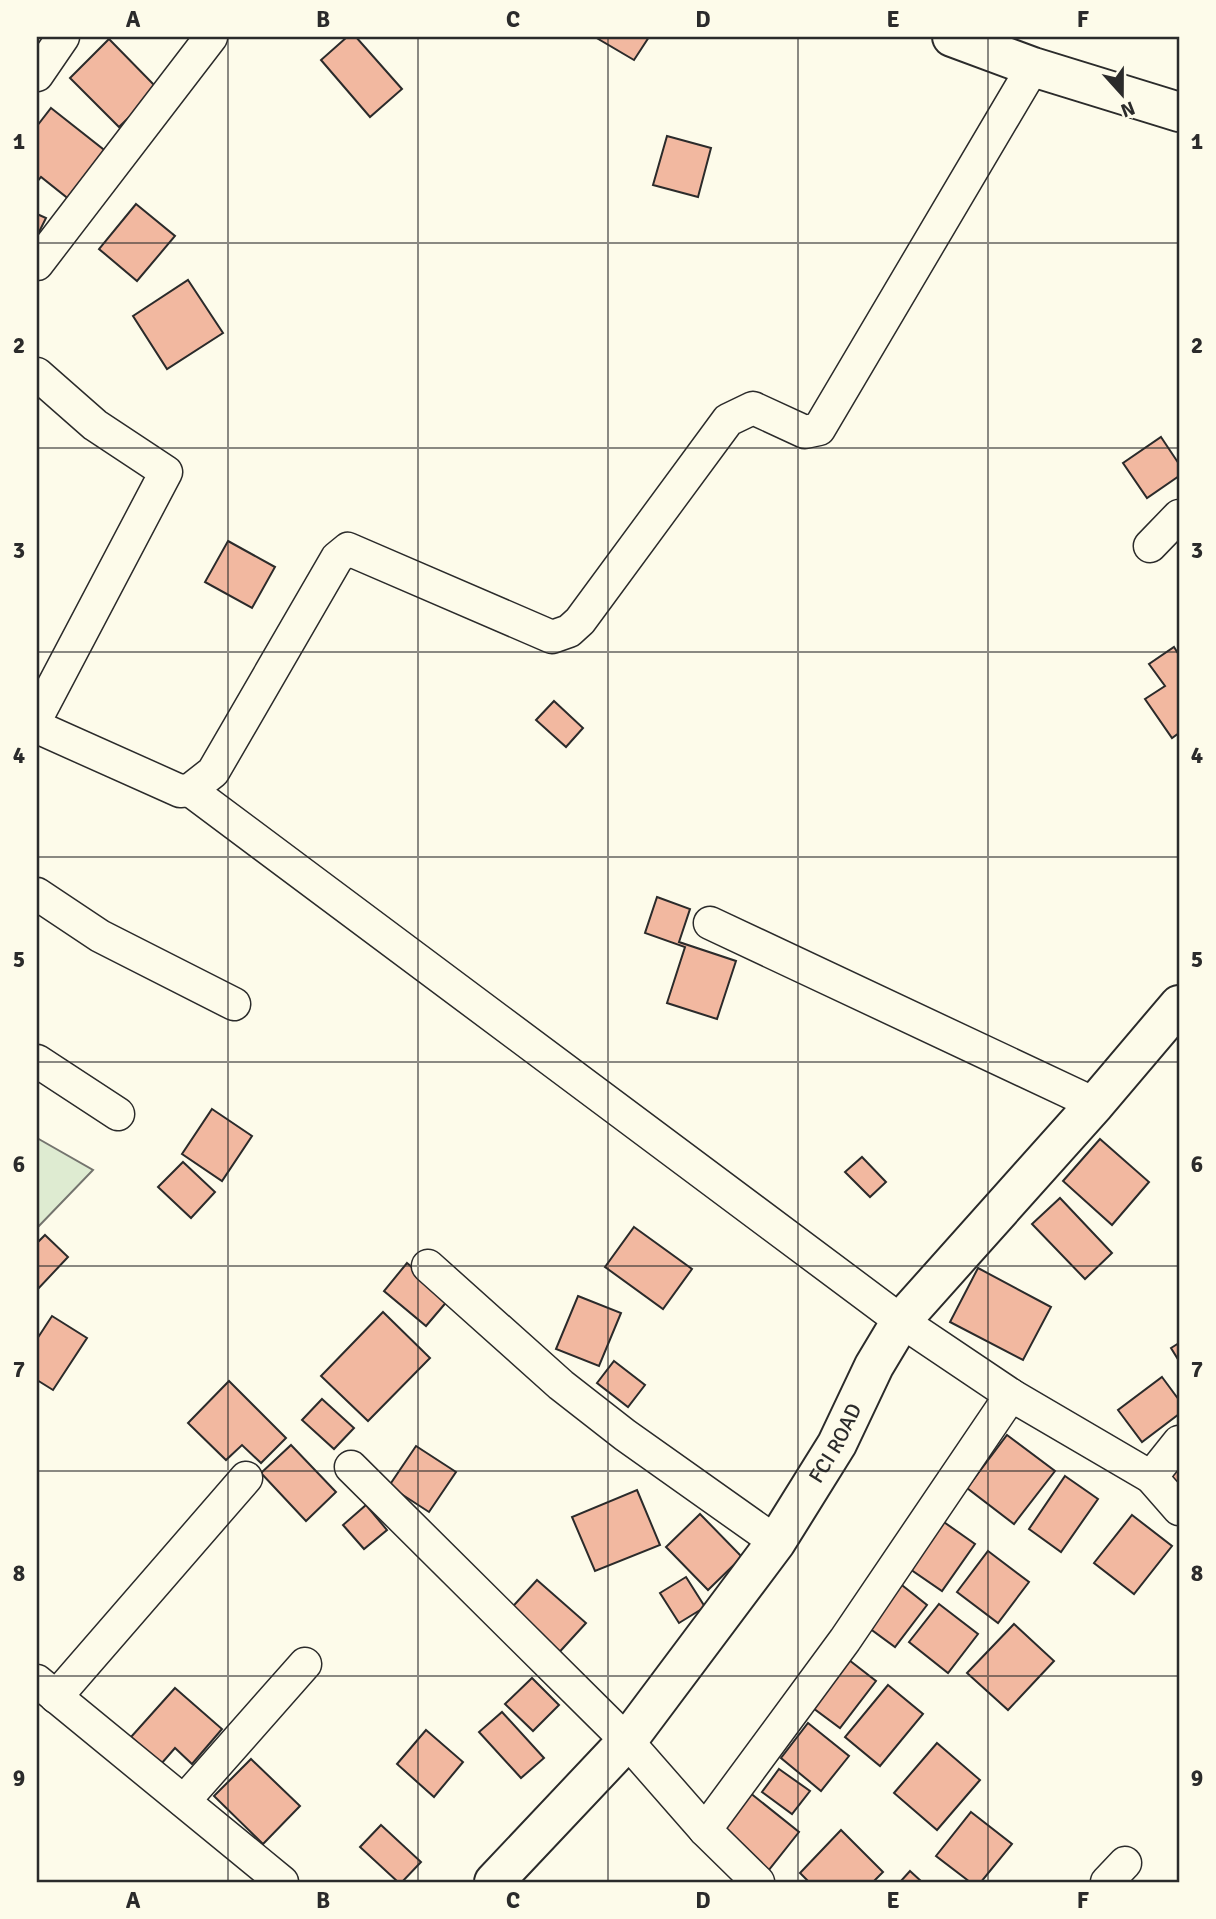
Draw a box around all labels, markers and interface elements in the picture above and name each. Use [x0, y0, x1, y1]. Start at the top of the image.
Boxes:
text: A [126, 5, 141, 34]
text: B [316, 5, 330, 34]
text: C [506, 5, 520, 34]
text: D [695, 5, 711, 34]
text: E [886, 5, 900, 34]
text: F [1077, 5, 1089, 34]
north arrow [1086, 60, 1156, 130]
text: N [1117, 95, 1138, 123]
text: 1 [13, 127, 25, 156]
text: 1 [1191, 127, 1203, 156]
text: 2 [13, 331, 25, 360]
text: 2 [1191, 331, 1203, 360]
text: 3 [13, 536, 25, 565]
text: 3 [1191, 536, 1203, 565]
text: 4 [13, 741, 25, 770]
text: 4 [1191, 741, 1203, 770]
text: 5 [13, 945, 25, 974]
text: 5 [1191, 945, 1203, 974]
text: 6 [13, 1150, 25, 1179]
text: 6 [1191, 1150, 1203, 1179]
text: 7 [13, 1355, 25, 1384]
text: 7 [1191, 1355, 1203, 1384]
street label: FCI ROAD [803, 1399, 867, 1488]
text: 8 [13, 1559, 25, 1588]
text: 8 [1191, 1559, 1203, 1588]
text: 9 [13, 1764, 25, 1793]
text: 9 [1191, 1764, 1203, 1793]
text: A [126, 1886, 141, 1915]
text: B [316, 1886, 330, 1915]
text: C [506, 1886, 520, 1915]
text: D [695, 1886, 711, 1915]
text: E [886, 1886, 900, 1915]
text: F [1077, 1886, 1089, 1915]

